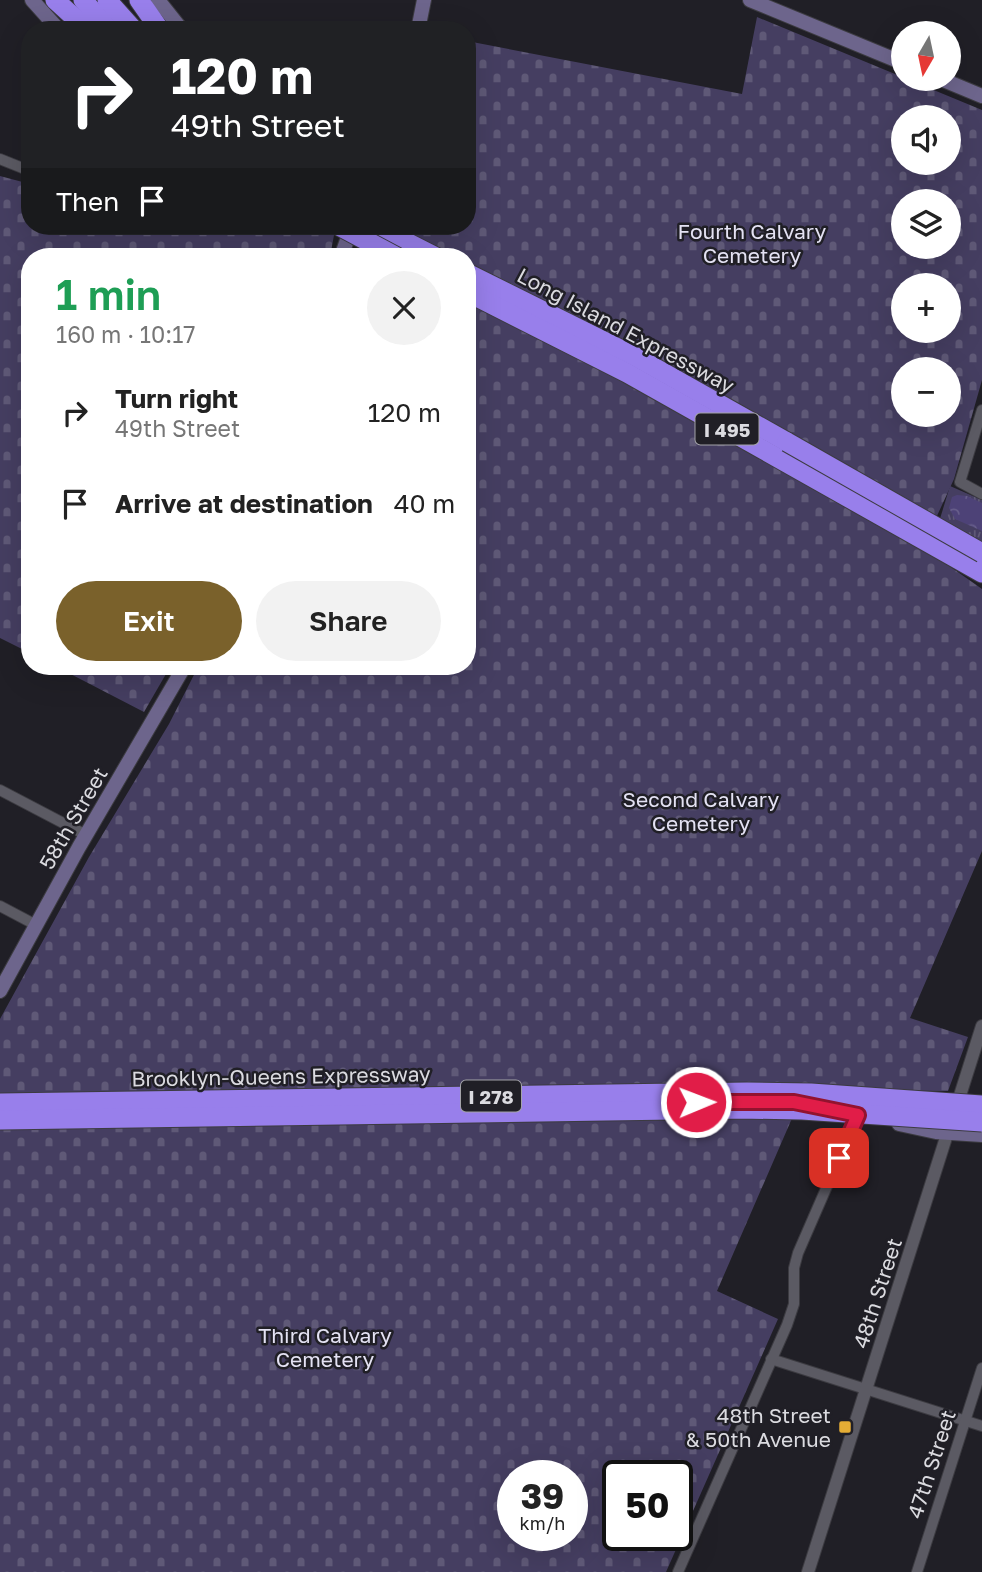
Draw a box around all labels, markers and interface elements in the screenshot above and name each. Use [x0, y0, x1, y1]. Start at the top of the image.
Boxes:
north arrow [891, 21, 961, 91]
map controls [891, 21, 961, 427]
text: 120 m [171, 46, 313, 105]
icon: right [56, 49, 147, 140]
button: sound [891, 105, 961, 175]
text: 49th Street [171, 106, 345, 144]
icon: arrive [133, 182, 171, 220]
text: Then [56, 186, 119, 217]
button: layers [891, 189, 961, 259]
park label: Fourth Calvary Cemetery [678, 218, 827, 268]
street label: Long Island Expressway [513, 262, 739, 398]
text: 1 min [56, 269, 161, 319]
button: close [367, 271, 441, 345]
button: + [891, 273, 961, 343]
text: 160 m · 10:17 [56, 320, 196, 348]
button: − [891, 357, 961, 427]
text: Turn right [115, 383, 238, 414]
icon: right [56, 394, 94, 432]
text: 120 m [368, 397, 441, 428]
text: 49th Street [115, 414, 240, 442]
road number: I 495 [696, 414, 758, 444]
icon: arrive [56, 485, 94, 523]
text: Arrive at destination [115, 488, 373, 519]
text: 40 m [394, 488, 455, 519]
button: Exit [56, 581, 242, 661]
button: Share [256, 581, 441, 661]
street label: 58th Street [33, 762, 113, 874]
park label: Second Calvary Cemetery [623, 786, 780, 836]
street label: Brooklyn-Queens Expressway [131, 1060, 431, 1092]
position arrow [659, 1065, 733, 1139]
road number: I 278 [461, 1080, 521, 1112]
pin [809, 1128, 869, 1188]
icon: arrive [820, 1139, 858, 1177]
street label: 48th Street [847, 1235, 907, 1351]
park label: Third Calvary Cemetery [258, 1322, 392, 1372]
place label: 48th Street & 50th Avenue [686, 1402, 831, 1452]
street label: 47th Street [901, 1406, 961, 1522]
marker: 48th Street & 50th Avenue [837, 1419, 853, 1435]
speed limit sign: 50 [602, 1460, 693, 1551]
text: 39 [521, 1475, 564, 1517]
text: km/h [520, 1512, 565, 1534]

